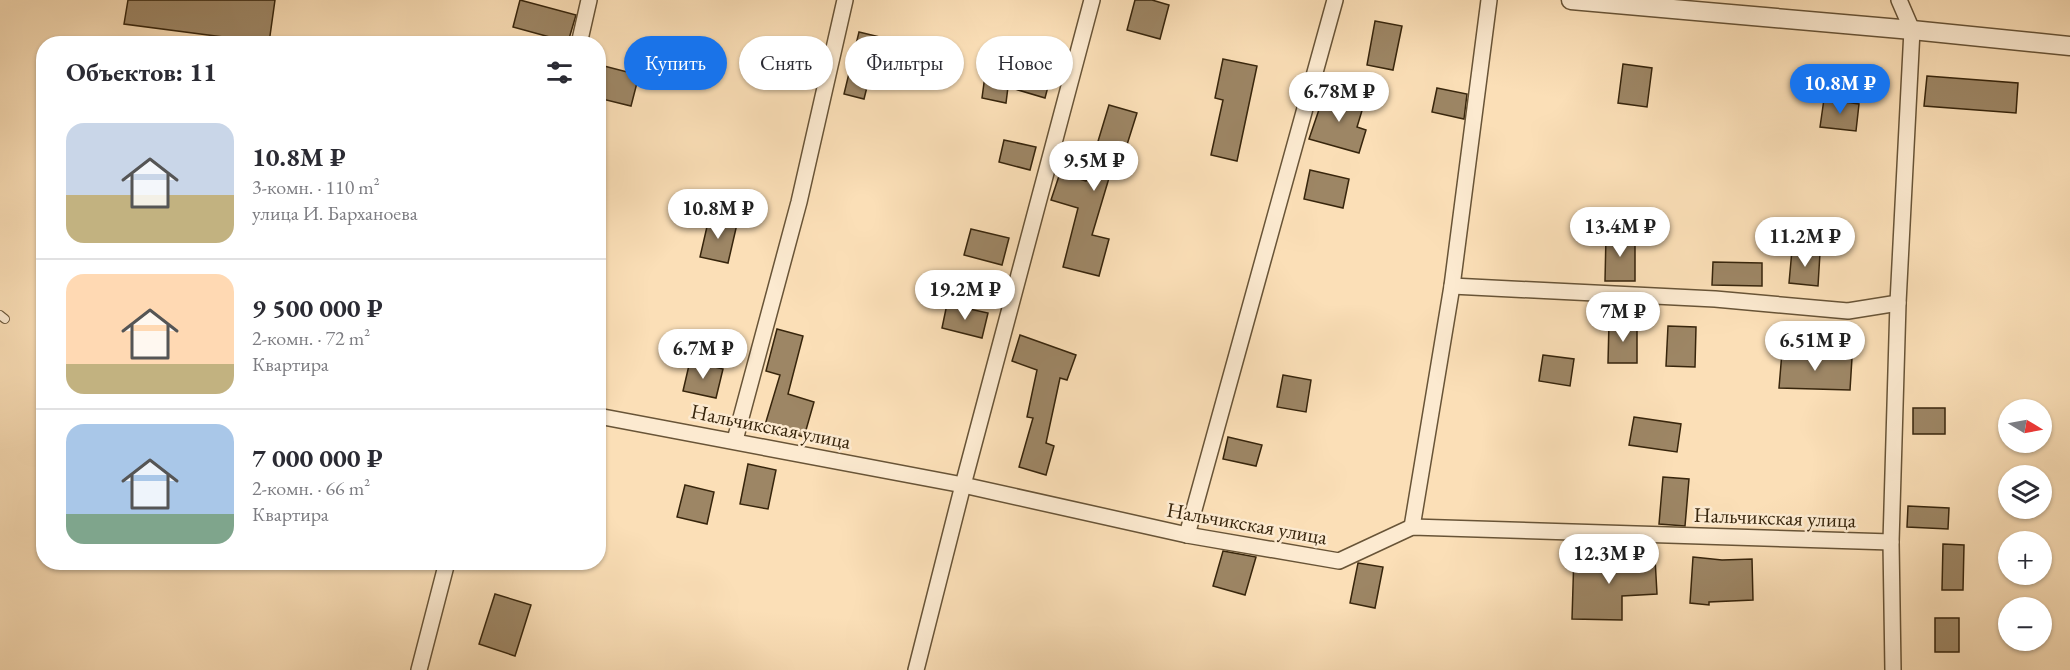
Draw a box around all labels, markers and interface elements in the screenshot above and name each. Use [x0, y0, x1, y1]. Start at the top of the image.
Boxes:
chip: Купить [624, 36, 727, 90]
chip: Снять [739, 36, 833, 90]
chip: Фильтры [845, 36, 964, 90]
chip: Новое [976, 36, 1073, 90]
text: Объектов: 11 [66, 55, 217, 89]
icon: filters [543, 56, 576, 89]
pin: 10.8M ₽ [1785, 64, 1895, 115]
text: 10.8M ₽ [1804, 70, 1876, 96]
pin: 6.78M ₽ [1284, 72, 1394, 123]
text: 6.78M ₽ [1303, 78, 1375, 104]
text: 10.8M ₽ [252, 140, 346, 174]
pin: 9.5M ₽ [1045, 141, 1143, 192]
icon: home [114, 147, 186, 219]
text: 9.5M ₽ [1063, 147, 1125, 173]
text: 3-комн. · 110 m² [252, 174, 380, 200]
pin: 10.8M ₽ [663, 189, 773, 240]
text: 10.8M ₽ [682, 195, 754, 221]
text: улица И. Барханоева [252, 200, 418, 226]
pin: 13.4M ₽ [1565, 207, 1675, 258]
text: 13.4M ₽ [1584, 213, 1656, 239]
pin: 11.2M ₽ [1750, 217, 1860, 268]
text: 11.2M ₽ [1769, 223, 1841, 249]
pin: 19.2M ₽ [910, 270, 1020, 321]
text: 19.2M ₽ [929, 276, 1001, 302]
text: 9 500 000 ₽ [252, 291, 383, 325]
pin: 7M ₽ [1587, 292, 1659, 343]
icon: home [114, 298, 186, 370]
text: 7M ₽ [1600, 298, 1646, 324]
pin: 6.51M ₽ [1760, 321, 1870, 372]
text: 2-комн. · 72 m² [252, 325, 370, 351]
text: 6.51M ₽ [1779, 327, 1851, 353]
pin: 6.7M ₽ [654, 329, 752, 380]
text: 6.7M ₽ [672, 335, 734, 361]
text: Квартира [252, 351, 329, 377]
street label: Нальчикская улица [689, 397, 854, 455]
north arrow [1998, 399, 2052, 453]
map controls [1998, 399, 2052, 651]
text: 7 000 000 ₽ [252, 441, 383, 475]
icon: home [114, 448, 186, 520]
button: layers [1998, 465, 2052, 519]
text: 2-комн. · 66 m² [252, 475, 370, 501]
street label: Нальчикская улица [1165, 496, 1330, 551]
text: Квартира [252, 501, 329, 527]
street label: Нальчикская улица [1693, 501, 1857, 533]
button: + [1998, 531, 2052, 585]
pin: 12.3M ₽ [1554, 534, 1664, 585]
text: 12.3M ₽ [1573, 540, 1645, 566]
button: − [1998, 597, 2052, 651]

